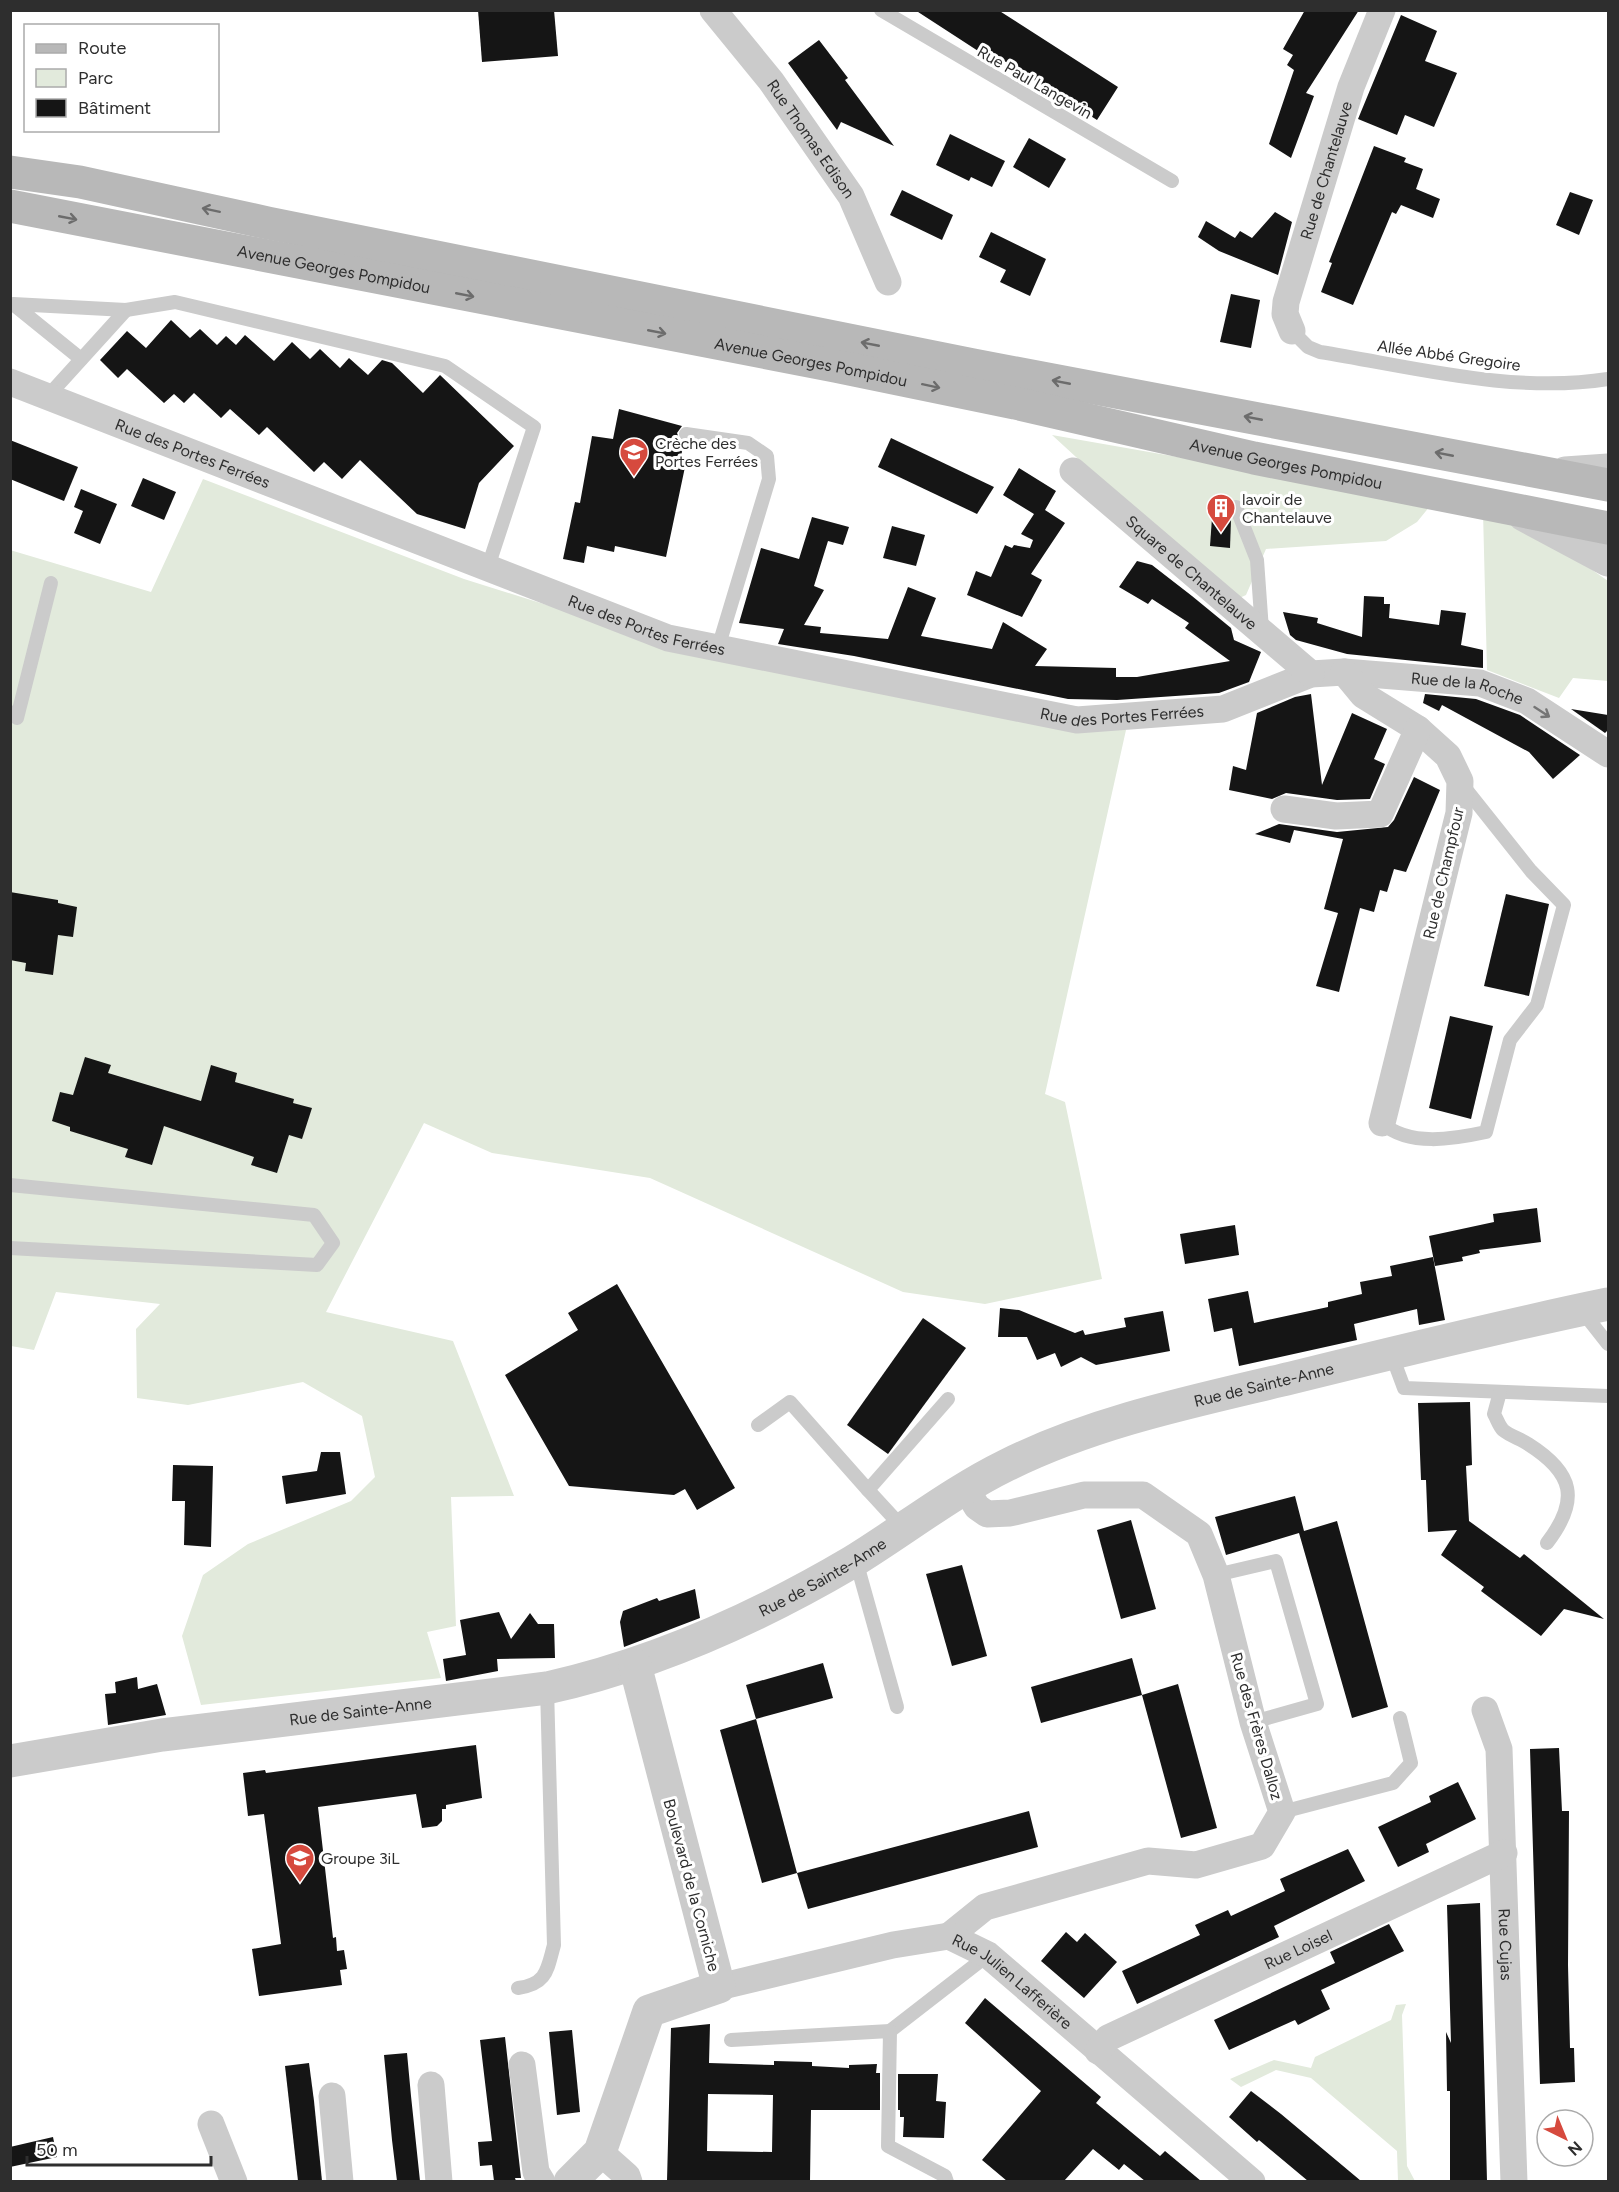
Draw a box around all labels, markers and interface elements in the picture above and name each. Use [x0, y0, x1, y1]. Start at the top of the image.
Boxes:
legend [24, 24, 219, 132]
text: Route [78, 37, 127, 59]
street label: Rue Paul Langevin [974, 42, 1096, 123]
text: Parc [78, 67, 114, 89]
street label: Rue Thomas Edison [763, 76, 859, 202]
text: Bâtiment [78, 97, 151, 119]
street label: Rue de Chantelauve [1296, 99, 1356, 242]
one-way arrow [201, 204, 220, 216]
one-way arrow [57, 213, 77, 224]
street label: Avenue Georges Pompidou [236, 241, 432, 297]
one-way arrow [455, 290, 475, 301]
one-way arrow [647, 326, 666, 337]
street label: Avenue Georges Pompidou [713, 334, 909, 391]
street label: Allée Abbé Gregoire [1376, 336, 1522, 375]
one-way arrow [861, 338, 880, 349]
one-way arrow [1052, 376, 1072, 387]
one-way arrow [921, 380, 940, 392]
one-way arrow [1244, 412, 1263, 423]
street label: Rue des Portes Ferrées [112, 415, 273, 492]
place label: Crèche des Portes Ferrées [655, 434, 758, 471]
street label: Avenue Georges Pompidou [1188, 435, 1384, 493]
school or university icon: Crèche des Portes Ferrées [618, 436, 650, 478]
one-way arrow [1435, 448, 1455, 459]
place label: lavoir de Chantelauve [1242, 490, 1332, 527]
building icon: lavoir de Chantelauve [1205, 492, 1237, 534]
street label: Square de Chantelauve [1122, 511, 1261, 634]
street label: Rue des Portes Ferrées [565, 591, 727, 659]
street label: Rue de la Roche [1410, 668, 1526, 709]
street label: Rue des Portes Ferrées [1038, 701, 1204, 731]
one-way arrow [1534, 705, 1551, 718]
street label: Rue de Champfour [1419, 805, 1468, 941]
street label: Rue de Sainte-Anne [1192, 1359, 1336, 1411]
street label: Rue de Sainte-Anne [756, 1534, 890, 1621]
street label: Rue des Frères Dalloz [1226, 1650, 1287, 1802]
street label: Rue de Sainte-Anne [288, 1693, 433, 1729]
street label: Boulevard de la Corniche [659, 1797, 724, 1974]
school or university icon: Groupe 3iL [284, 1842, 316, 1884]
place label: Groupe 3iL [321, 1849, 400, 1868]
street label: Rue Cujas [1495, 1908, 1516, 1981]
street label: Rue Loisel [1261, 1926, 1335, 1974]
street label: Rue Julien Lafferière [949, 1930, 1076, 2033]
north arrow [1535, 2108, 1595, 2168]
scale bar [27, 2129, 212, 2167]
text: N [1564, 2137, 1586, 2160]
text: 50 m [36, 2139, 78, 2161]

